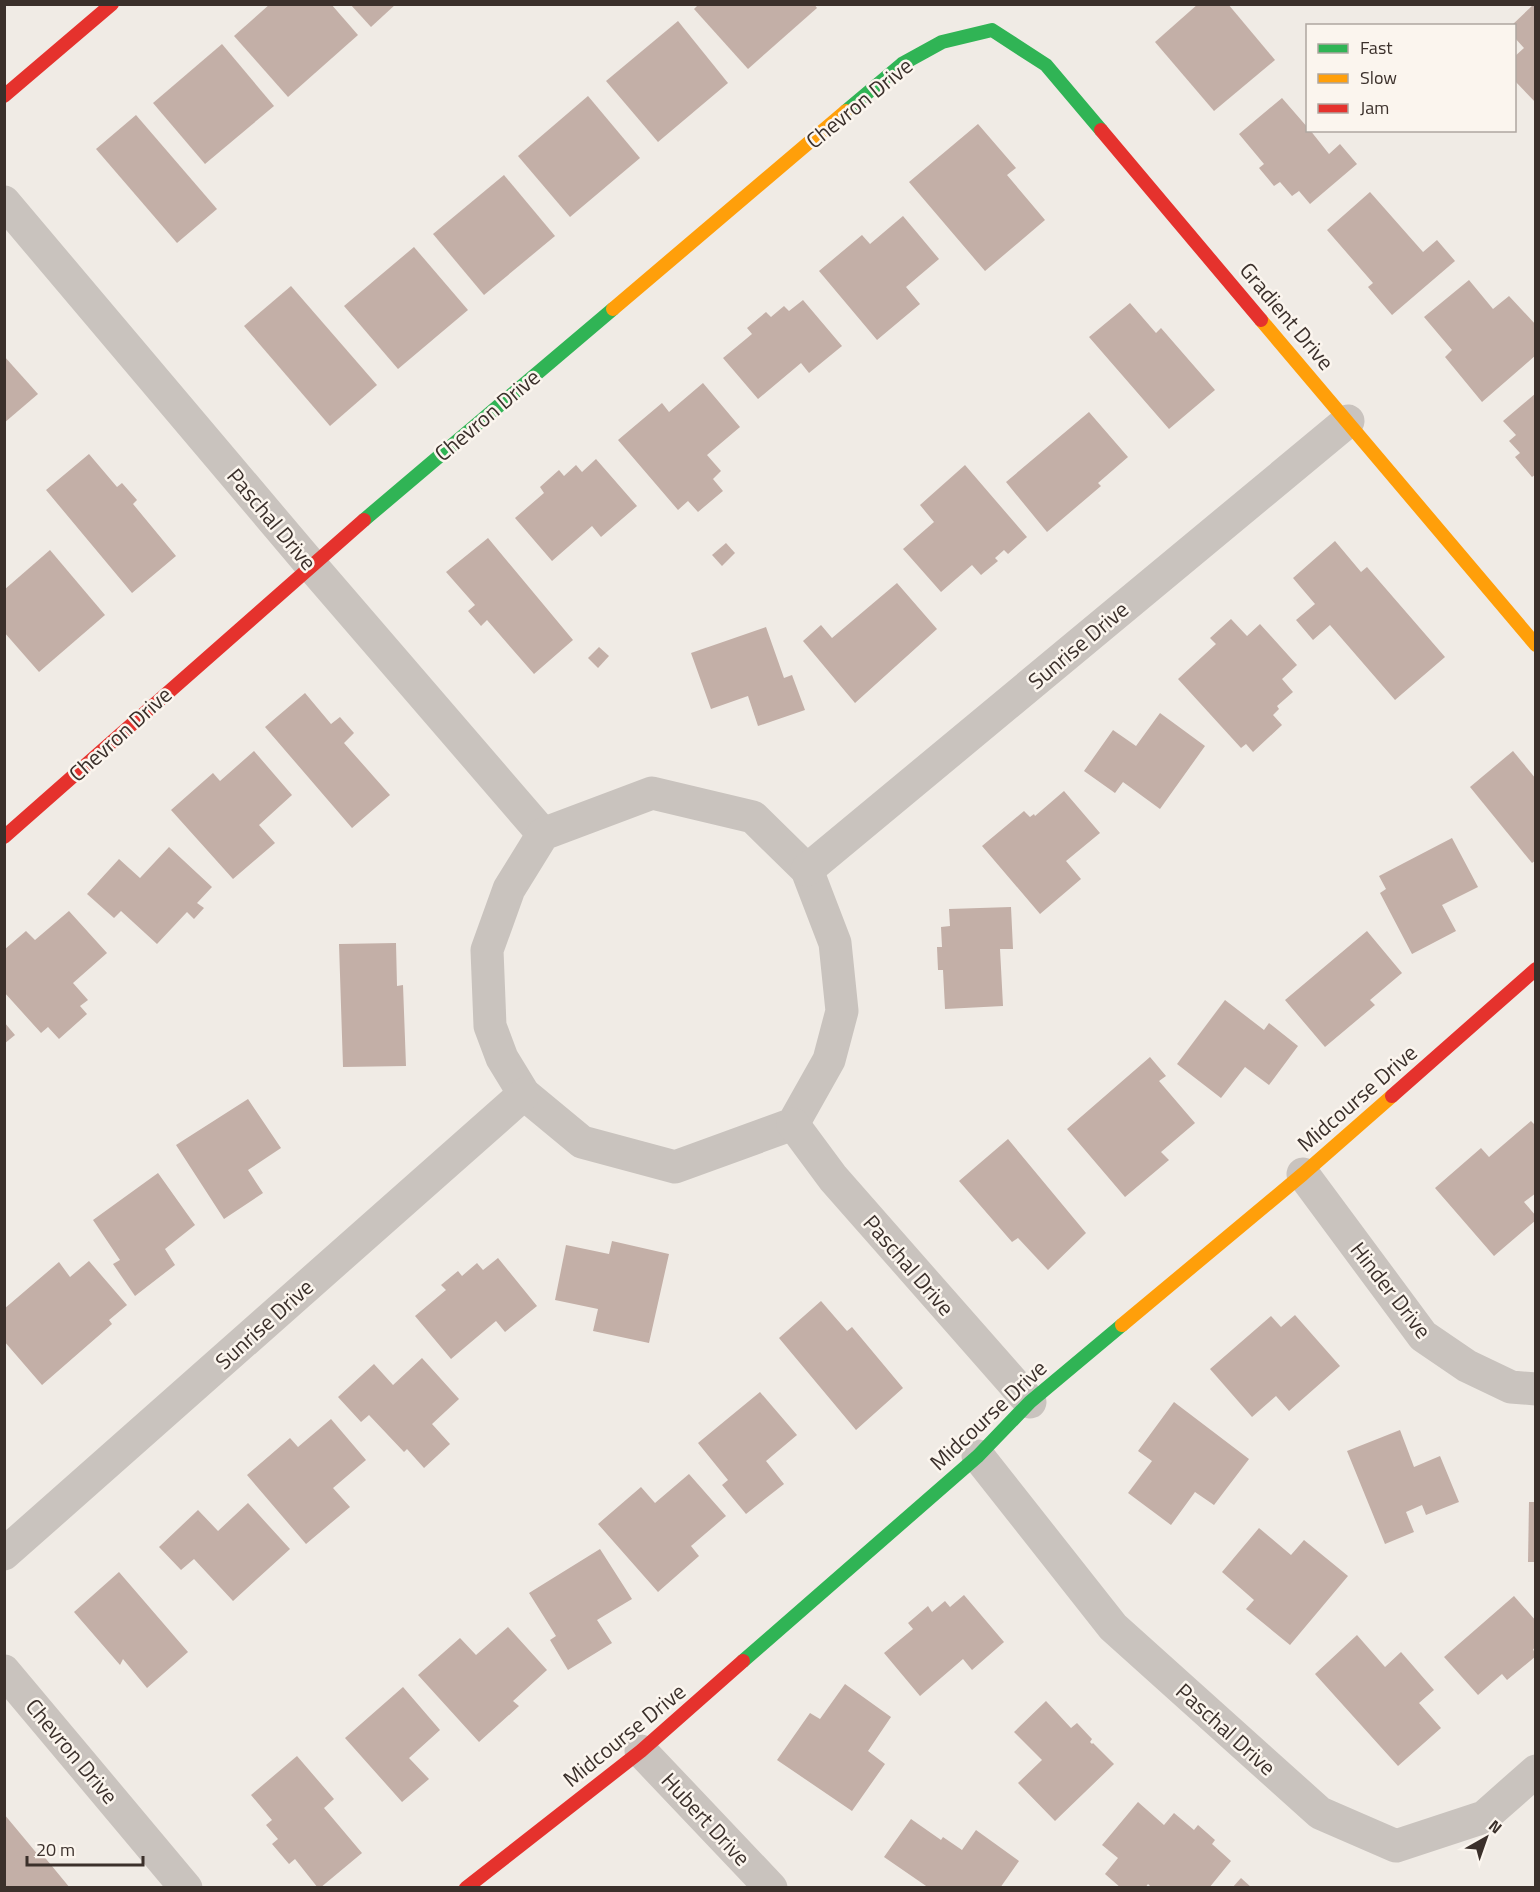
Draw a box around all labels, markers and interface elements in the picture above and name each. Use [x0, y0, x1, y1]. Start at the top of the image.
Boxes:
legend [1306, 24, 1516, 132]
text: Fast [1360, 34, 1393, 61]
street label: Chevron Drive [798, 49, 920, 157]
text: Slow [1360, 64, 1397, 91]
text: Jam [1360, 94, 1389, 121]
street label: Gradient Drive [1231, 254, 1343, 378]
street label: Chevron Drive [427, 360, 547, 470]
street label: Paschal Drive [219, 460, 325, 578]
street label: Sunrise Drive [1020, 593, 1136, 697]
street label: Chevron Drive [61, 678, 179, 790]
street label: Midcourse Drive [1289, 1036, 1425, 1160]
street label: Paschal Drive [855, 1207, 963, 1323]
street label: Hinder Drive [1342, 1234, 1440, 1346]
street label: Sunrise Drive [207, 1270, 321, 1378]
street label: Midcourse Drive [922, 1352, 1054, 1478]
street label: Midcourse Drive [555, 1675, 693, 1795]
street label: Paschal Drive [1168, 1675, 1284, 1783]
street label: Chevron Drive [17, 1691, 127, 1811]
street label: Hubert Drive [653, 1764, 759, 1874]
north arrow [1456, 1808, 1516, 1868]
text: N [1484, 1814, 1508, 1839]
scale bar [27, 1829, 142, 1867]
text: 20 m [36, 1836, 75, 1863]

